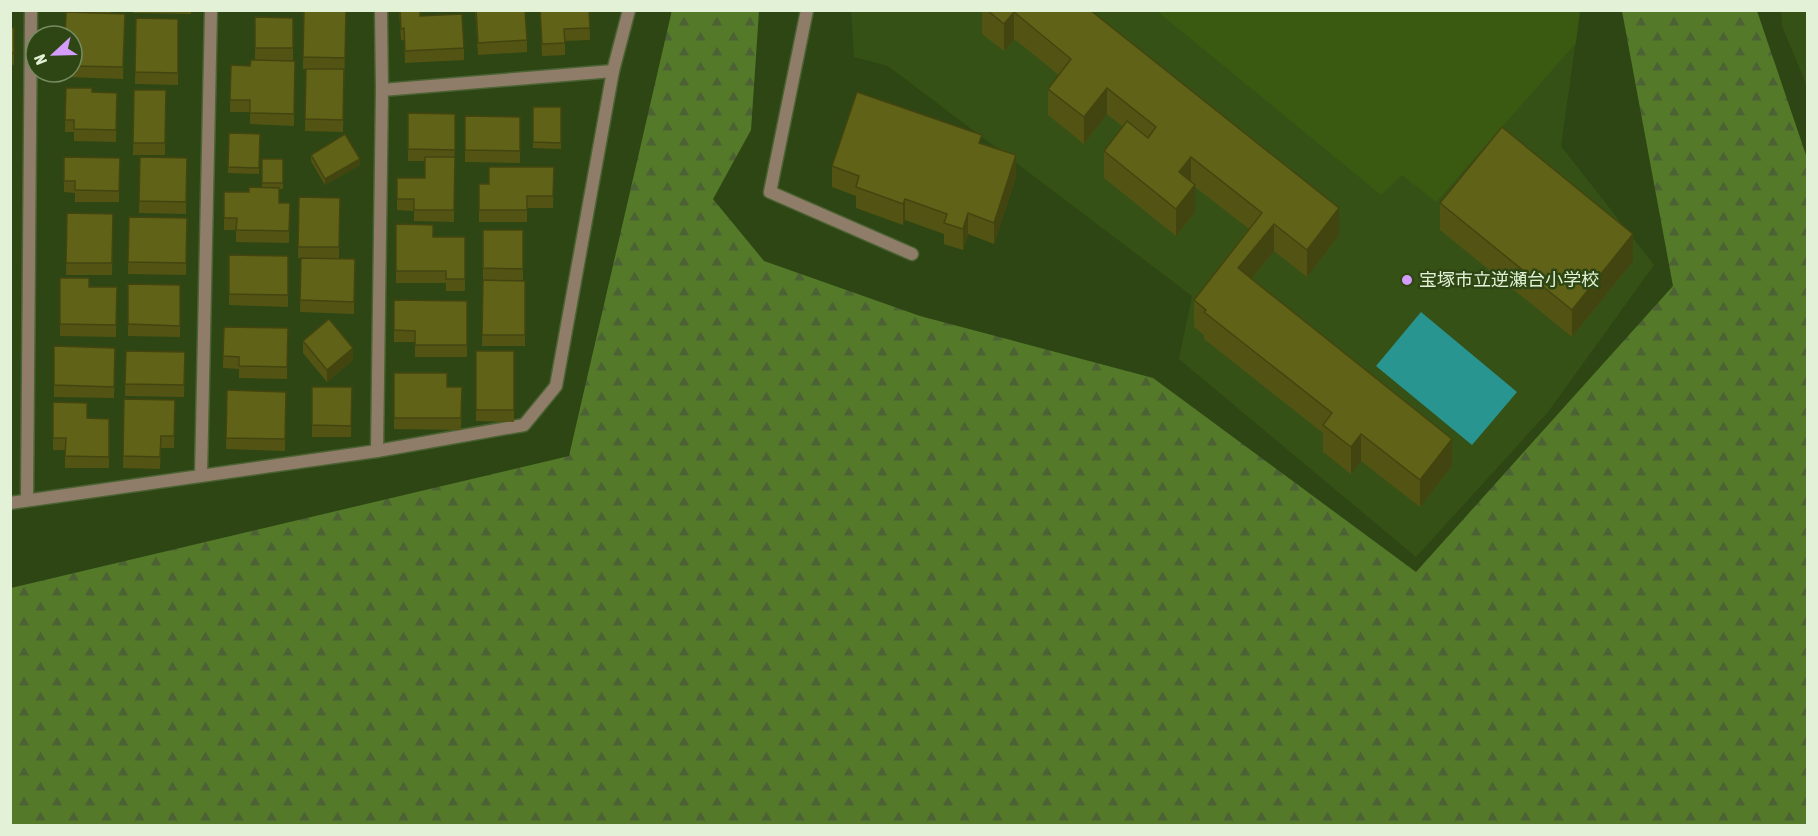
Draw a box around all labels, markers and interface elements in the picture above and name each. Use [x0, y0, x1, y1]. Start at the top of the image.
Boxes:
north arrow [24, 24, 84, 84]
text: N [30, 52, 50, 67]
place label: 宝塚市立逆瀬台小学校 [1419, 269, 1599, 290]
marker: 宝塚市立逆瀬台小学校 [1400, 273, 1414, 287]

